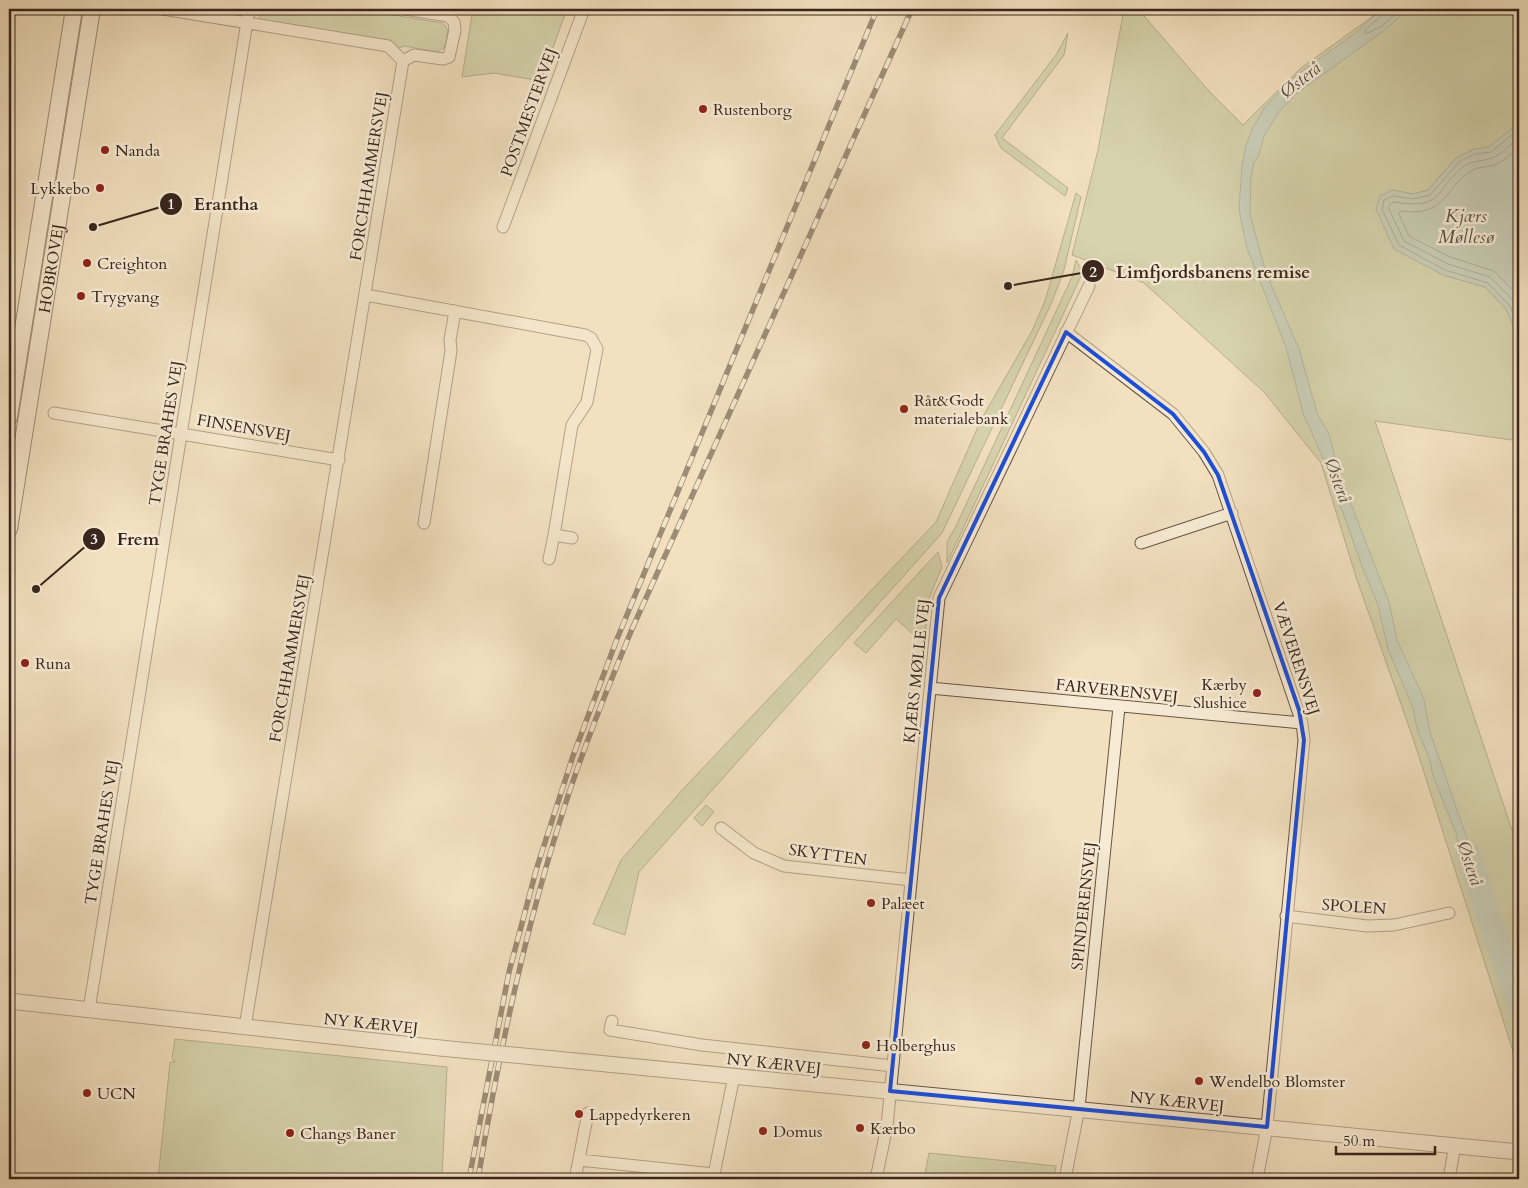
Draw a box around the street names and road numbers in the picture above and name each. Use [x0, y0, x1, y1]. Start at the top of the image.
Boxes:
street label: POSTMESTERVEJ [495, 45, 562, 180]
street label: FORCHHAMMERSVEJ [345, 90, 393, 262]
street label: HOBROVEJ [34, 222, 70, 315]
street label: TYGE BRAHES VEJ [144, 359, 188, 507]
street label: FINSENSVEJ [195, 409, 292, 447]
street label: FORCHHAMMERSVEJ [264, 572, 316, 744]
street label: KJÆRS MØLLE VEJ [898, 598, 936, 744]
street label: VÆVERENSVEJ [1267, 599, 1325, 718]
street label: FARVERENSVEJ [1055, 674, 1179, 708]
street label: TYGE BRAHES VEJ [80, 758, 124, 906]
street label: SKYTTEN [787, 839, 869, 871]
street label: SPINDERENSVEJ [1066, 841, 1102, 971]
street label: SPOLEN [1321, 894, 1387, 920]
street label: NY KÆRVEJ [323, 1008, 419, 1040]
street label: NY KÆRVEJ [726, 1048, 822, 1080]
street label: NY KÆRVEJ [1129, 1086, 1225, 1118]

